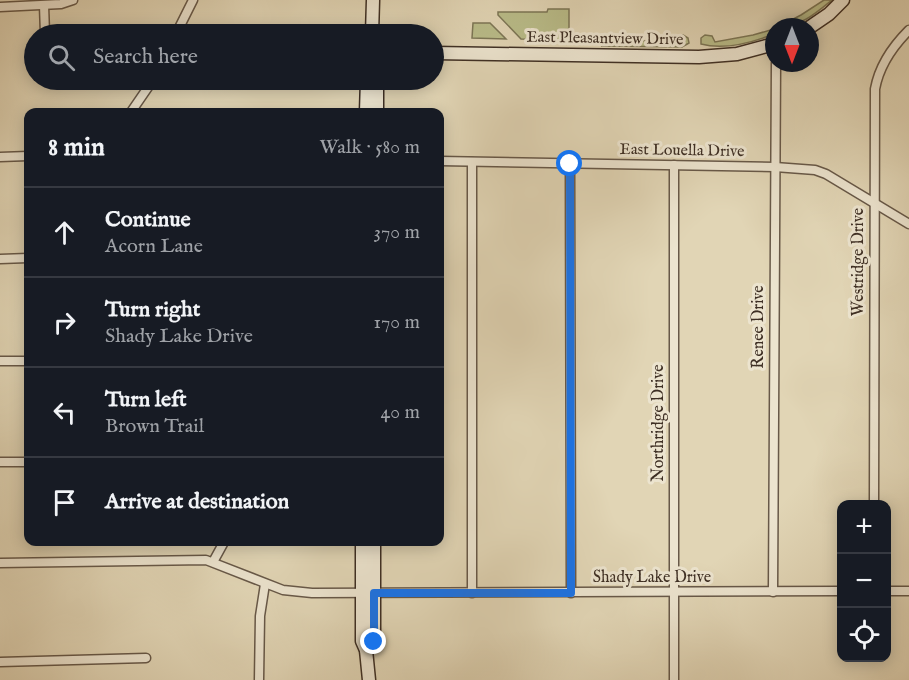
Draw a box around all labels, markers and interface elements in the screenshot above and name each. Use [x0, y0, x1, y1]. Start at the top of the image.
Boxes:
north arrow [765, 18, 819, 72]
search box [24, 24, 444, 90]
street label: East Pleasantview Drive [526, 28, 684, 50]
icon: search [45, 41, 78, 74]
text: Search here [93, 43, 198, 71]
text: 8 min [48, 131, 105, 164]
text: Walk · 580 m [319, 135, 420, 160]
street label: East Louella Drive [619, 140, 745, 162]
route start [556, 150, 582, 176]
text: Continue [105, 206, 191, 234]
street label: Westridge Drive [849, 208, 869, 316]
icon: ahead [48, 216, 81, 249]
text: 370 m [374, 220, 420, 245]
text: Acorn Lane [105, 234, 203, 259]
street label: Renee Drive [749, 285, 769, 369]
text: Turn right [105, 296, 200, 324]
icon: right [48, 306, 81, 339]
text: 170 m [374, 310, 420, 335]
text: Shady Lake Drive [105, 324, 253, 349]
street label: Northridge Drive [649, 364, 669, 482]
text: Turn left [105, 386, 187, 414]
icon: left [48, 396, 81, 429]
text: 40 m [381, 400, 420, 425]
text: Brown Trail [105, 414, 204, 439]
icon: arrive [48, 486, 81, 519]
text: Arrive at destination [105, 488, 289, 516]
map controls [837, 500, 891, 662]
button: + [837, 500, 891, 554]
button: − [837, 554, 891, 608]
street label: Shady Lake Drive [593, 568, 711, 588]
button: locate [837, 608, 891, 662]
route end [360, 628, 386, 654]

